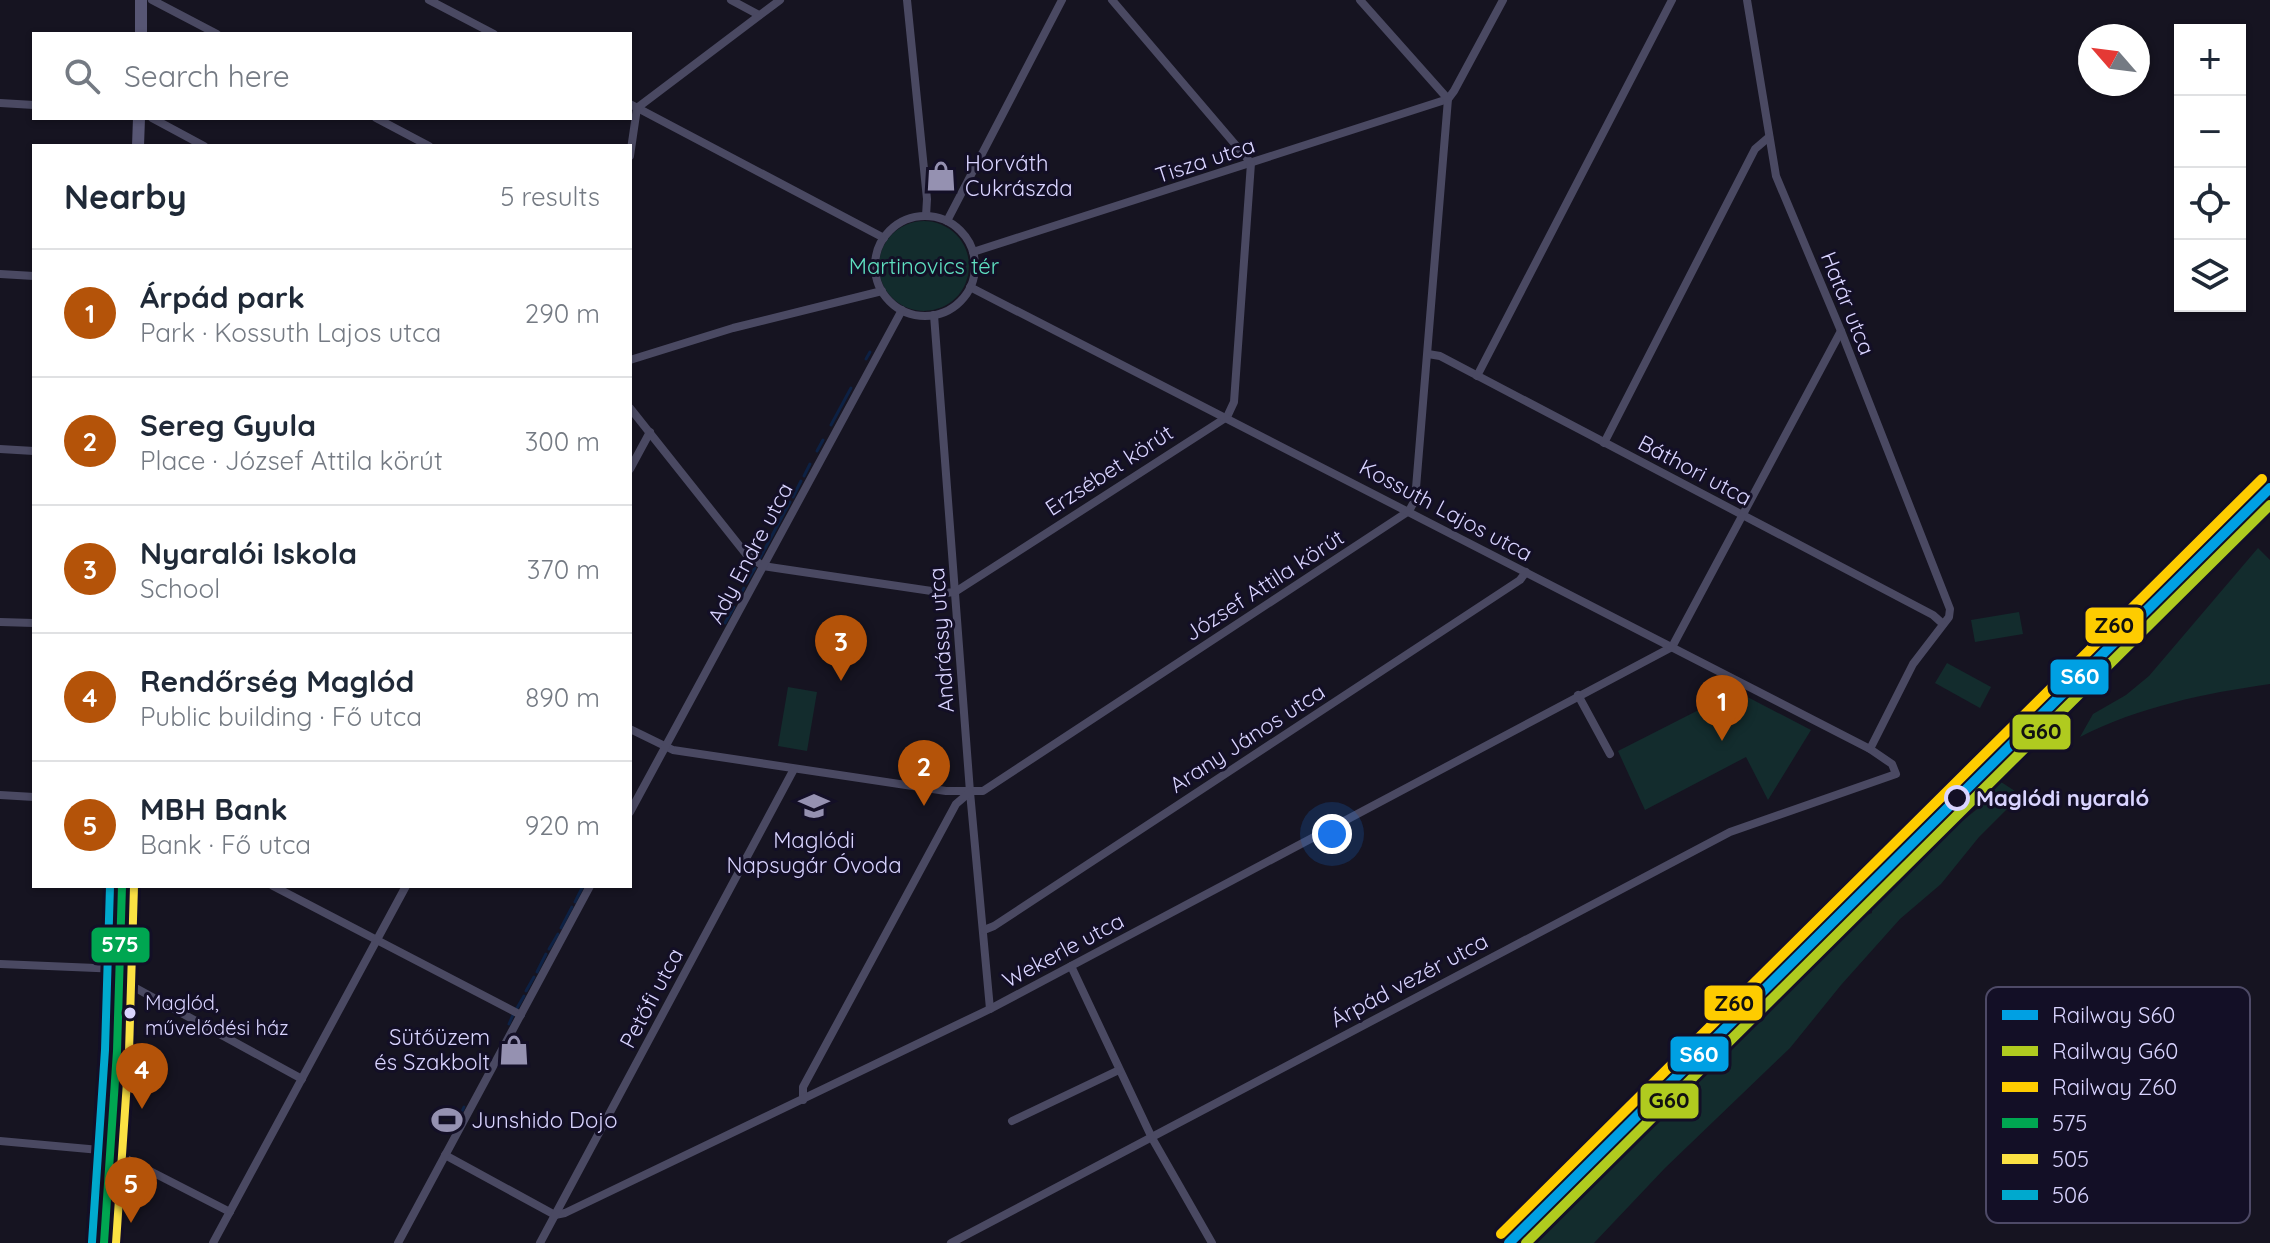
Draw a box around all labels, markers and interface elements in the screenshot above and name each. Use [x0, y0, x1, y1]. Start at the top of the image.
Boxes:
north arrow [2078, 24, 2150, 96]
map controls [2174, 24, 2246, 312]
button: + [2174, 24, 2246, 96]
search box [32, 32, 632, 120]
icon: search [60, 54, 104, 98]
text: Search here [124, 57, 290, 95]
button: − [2174, 96, 2246, 168]
street label: Tisza utca [1152, 131, 1258, 189]
place label: Horváth Cukrászda [965, 149, 1073, 202]
shop icon: Horváth Cukrászda [924, 159, 958, 193]
button: locate [2174, 168, 2246, 240]
text: Nearby [64, 175, 187, 218]
text: 5 results [500, 180, 600, 213]
button: layers [2174, 240, 2246, 312]
street label: Határ utca [1815, 247, 1881, 359]
park label: Martinovics tér [849, 252, 1000, 280]
text: Árpád park [140, 278, 305, 316]
text: 1 [85, 297, 95, 330]
text: 290 m [525, 297, 600, 330]
text: Park · Kossuth Lajos utca [140, 316, 441, 349]
text: Sereg Gyula [140, 406, 316, 444]
street label: Erzsébet körút [1040, 418, 1178, 522]
text: 2 [83, 425, 97, 458]
text: 300 m [525, 425, 600, 458]
street label: Báthori utca [1633, 428, 1757, 512]
text: Place · József Attila körút [140, 444, 443, 477]
street label: Kossuth Lajos utca [1355, 453, 1537, 567]
street label: Ady Endre utca [701, 478, 799, 628]
street label: József Attila körút [1179, 523, 1349, 647]
text: Nyaralói Iskola [140, 534, 357, 572]
text: 3 [83, 553, 97, 586]
text: 370 m [527, 553, 600, 586]
street label: Andrássy utca [922, 566, 960, 714]
text: School [140, 572, 220, 605]
line badge: Z60 [2084, 606, 2145, 645]
text: Z60 [2094, 611, 2134, 639]
pin: 3 [815, 615, 867, 681]
line badge: S60 [2049, 658, 2110, 696]
text: Rendőrség Maglód [140, 662, 414, 700]
text: S60 [2061, 662, 2099, 690]
pin: 1 [1696, 675, 1748, 741]
street label: Arany János utca [1164, 677, 1330, 799]
text: 4 [82, 681, 98, 714]
text: 890 m [525, 681, 600, 714]
text: Public building · Fő utca [140, 700, 422, 733]
line badge: G60 [2011, 713, 2072, 751]
text: G60 [2021, 717, 2062, 745]
pin: 2 [898, 740, 950, 806]
place label: Maglódi nyaraló [1976, 784, 2149, 812]
marker: Maglódi nyaraló [1945, 786, 1969, 810]
school or university icon: Maglódi Napsugár Óvoda [797, 789, 831, 823]
text: MBH Bank [140, 790, 288, 828]
text: 5 [83, 809, 97, 842]
text: 920 m [525, 809, 600, 842]
your location [1312, 814, 1352, 854]
place label: Maglódi Napsugár Óvoda [726, 826, 902, 879]
text: Bank · Fő utca [140, 828, 311, 861]
street label: Wekerle utca [998, 906, 1128, 994]
line badge: 575 [90, 926, 151, 964]
street label: Árpád vezér utca [1325, 927, 1493, 1033]
text: 575 [101, 930, 139, 958]
street label: Petőfi utca [613, 943, 689, 1053]
line badge: Z60 [1703, 984, 1764, 1022]
legend [1986, 987, 2250, 1223]
text: Z60 [1714, 989, 1754, 1017]
place label: Maglód, művelődési ház [145, 990, 289, 1040]
text: Railway S60 [2052, 1001, 2175, 1029]
marker: Maglód, művelődési ház [122, 1005, 138, 1021]
place label: Sütőüzem és Szakbolt [374, 1023, 490, 1076]
shop icon: Sütőüzem és Szakbolt [497, 1033, 531, 1067]
line badge: S60 [1669, 1035, 1730, 1073]
text: Railway G60 [2052, 1037, 2178, 1065]
text: S60 [1680, 1040, 1718, 1068]
pin: 4 [116, 1043, 168, 1109]
text: Railway Z60 [2052, 1073, 2177, 1101]
line badge: G60 [1639, 1082, 1700, 1120]
text: G60 [1649, 1086, 1690, 1114]
sports icon: Junshido Dojo [430, 1103, 464, 1137]
place label: Junshido Dojo [471, 1106, 617, 1134]
text: 575 [2052, 1109, 2087, 1137]
text: 505 [2052, 1145, 2089, 1173]
pin: 5 [105, 1157, 157, 1223]
text: 506 [2052, 1181, 2089, 1209]

